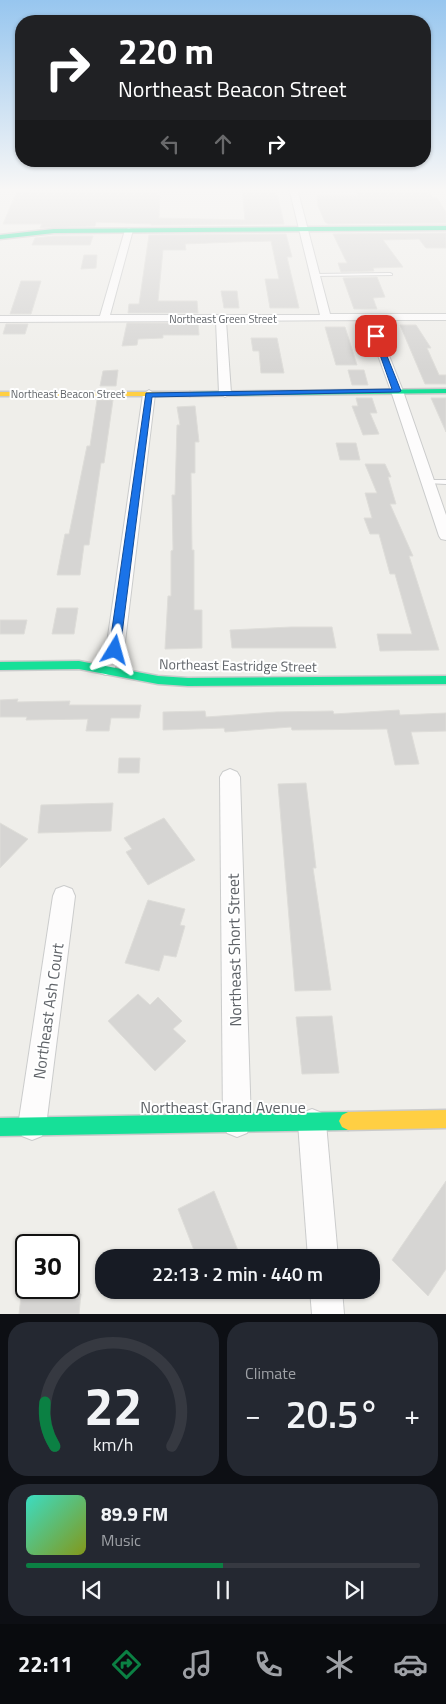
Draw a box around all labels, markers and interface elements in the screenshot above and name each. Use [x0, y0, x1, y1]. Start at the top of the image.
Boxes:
text: 220 m [118, 24, 214, 78]
icon: right [35, 35, 100, 100]
text: Northeast Beacon Street [118, 72, 347, 106]
icon: left [156, 130, 184, 158]
icon: ahead [209, 130, 237, 158]
icon: right [262, 130, 290, 158]
street label: Northeast Green Street [169, 311, 277, 327]
pin [355, 315, 397, 357]
icon: arrive [362, 322, 390, 350]
street label: Northeast Beacon Street [11, 386, 125, 402]
position arrow [88, 623, 140, 675]
street label: Northeast Eastridge Street [159, 653, 317, 677]
street label: Northeast Short Street [221, 873, 247, 1027]
street label: Northeast Ash Court [27, 941, 69, 1081]
street label: Northeast Grand Avenue [140, 1095, 306, 1119]
speed limit sign: 30 [15, 1234, 80, 1299]
text: 22:13 · 2 min · 440 m [152, 1259, 323, 1288]
text: Climate [245, 1361, 296, 1385]
text: 22 [84, 1366, 143, 1445]
text: 20.5° [285, 1385, 380, 1443]
text: − [245, 1393, 261, 1436]
text: + [404, 1393, 420, 1436]
text: km/h [93, 1431, 134, 1458]
text: 89.9 FM [101, 1499, 168, 1528]
text: Music [101, 1528, 141, 1552]
icon: previous [78, 1576, 106, 1604]
icon: pause [209, 1576, 237, 1604]
icon: next [340, 1576, 368, 1604]
text: 22:11 [18, 1647, 73, 1681]
icon: directions [109, 1647, 144, 1682]
icon: music [180, 1647, 215, 1682]
icon: phone [251, 1647, 286, 1682]
icon: climate [322, 1647, 357, 1682]
icon: car [393, 1647, 428, 1682]

